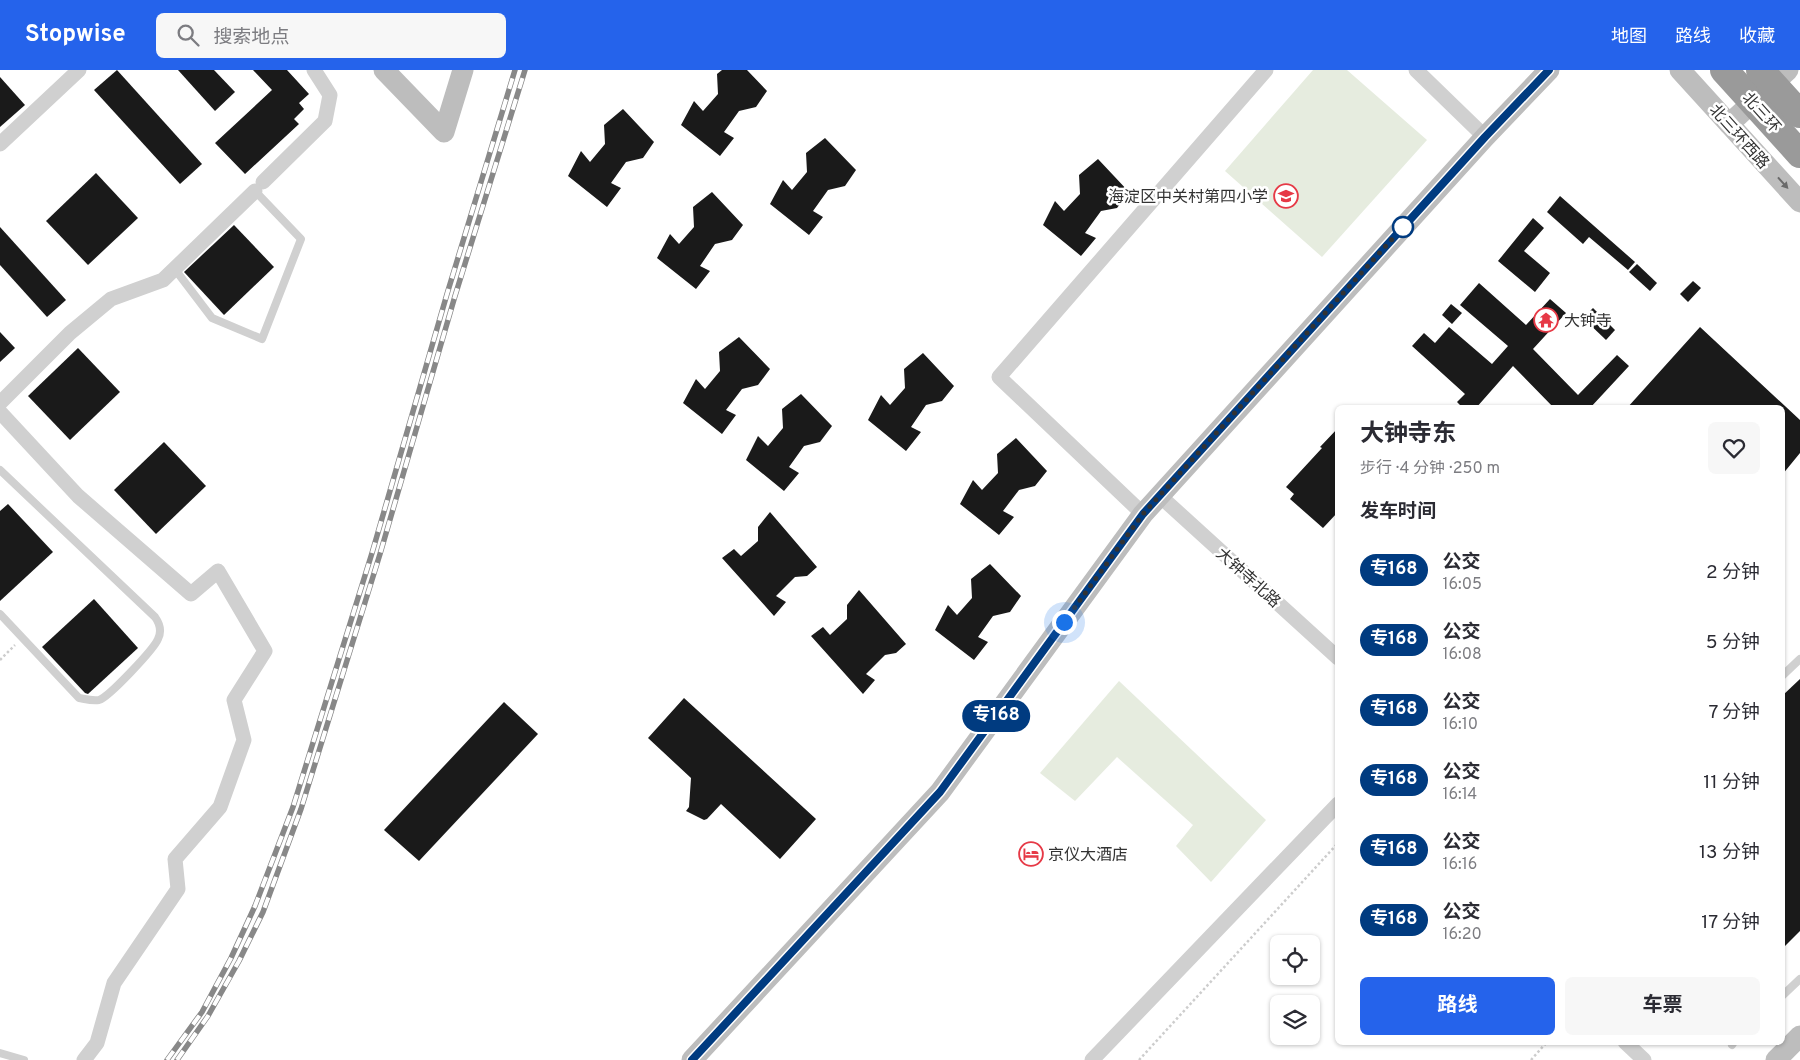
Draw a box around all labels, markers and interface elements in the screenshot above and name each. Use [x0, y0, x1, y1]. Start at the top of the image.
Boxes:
search box [156, 13, 506, 58]
text: Stopwise [25, 20, 126, 50]
icon: search [174, 21, 202, 49]
text: 搜索地点 [214, 26, 290, 50]
text: 地图 [1611, 26, 1647, 49]
text: 路线 [1675, 26, 1711, 49]
text: 收藏 [1739, 26, 1775, 49]
street label: 北三环 [1737, 89, 1784, 138]
street label: 北三环西路 [1704, 101, 1773, 174]
one-way arrow [1777, 177, 1789, 189]
school or university icon: 海淀区中关村第四小学 [1273, 183, 1299, 209]
place label: 海淀区中关村第四小学 [1108, 188, 1268, 208]
unlabelled marker [1392, 216, 1414, 238]
temple icon: 大钟寺 [1533, 307, 1559, 333]
place label: 大钟寺 [1564, 312, 1612, 332]
text: 大钟寺东 [1360, 420, 1456, 450]
button: heart [1708, 422, 1760, 474]
text: 步行 · 4 分钟 · 250 m [1360, 459, 1500, 479]
text: 发车时间 [1360, 500, 1436, 524]
street label: 大钟寺北路 [1211, 544, 1284, 613]
text: 公交 [1443, 551, 1481, 575]
text: 专168 [1370, 558, 1418, 581]
text: 2 分钟 [1706, 561, 1760, 585]
text: 16:05 [1443, 575, 1482, 595]
your location [1052, 610, 1077, 635]
text: 公交 [1443, 621, 1481, 645]
text: 专168 [1370, 628, 1418, 651]
text: 5 分钟 [1706, 631, 1760, 655]
text: 16:08 [1443, 645, 1482, 665]
text: 公交 [1443, 691, 1481, 715]
text: 专168 [1370, 698, 1418, 721]
line badge: 专168 [961, 700, 1031, 732]
text: 7 分钟 [1708, 701, 1760, 725]
text: 专168 [972, 704, 1020, 727]
text: 16:10 [1443, 715, 1478, 735]
text: 公交 [1443, 761, 1481, 785]
text: 专168 [1370, 768, 1418, 791]
text: 11 分钟 [1703, 771, 1760, 795]
text: 16:14 [1443, 785, 1477, 805]
text: 公交 [1443, 831, 1481, 855]
text: 专168 [1370, 838, 1418, 861]
hotel icon: 京仪大酒店 [1018, 841, 1044, 867]
text: 13 分钟 [1699, 841, 1760, 865]
place label: 京仪大酒店 [1048, 846, 1128, 866]
text: 16:16 [1443, 855, 1477, 875]
text: 公交 [1443, 901, 1481, 925]
text: 专168 [1370, 908, 1418, 931]
text: 17 分钟 [1701, 911, 1760, 935]
text: 16:20 [1443, 925, 1482, 945]
map controls [1270, 935, 1320, 1045]
button: locate [1270, 935, 1320, 985]
button: 路线 [1360, 977, 1555, 1035]
button: 车票 [1565, 977, 1760, 1035]
button: layers [1270, 995, 1320, 1045]

